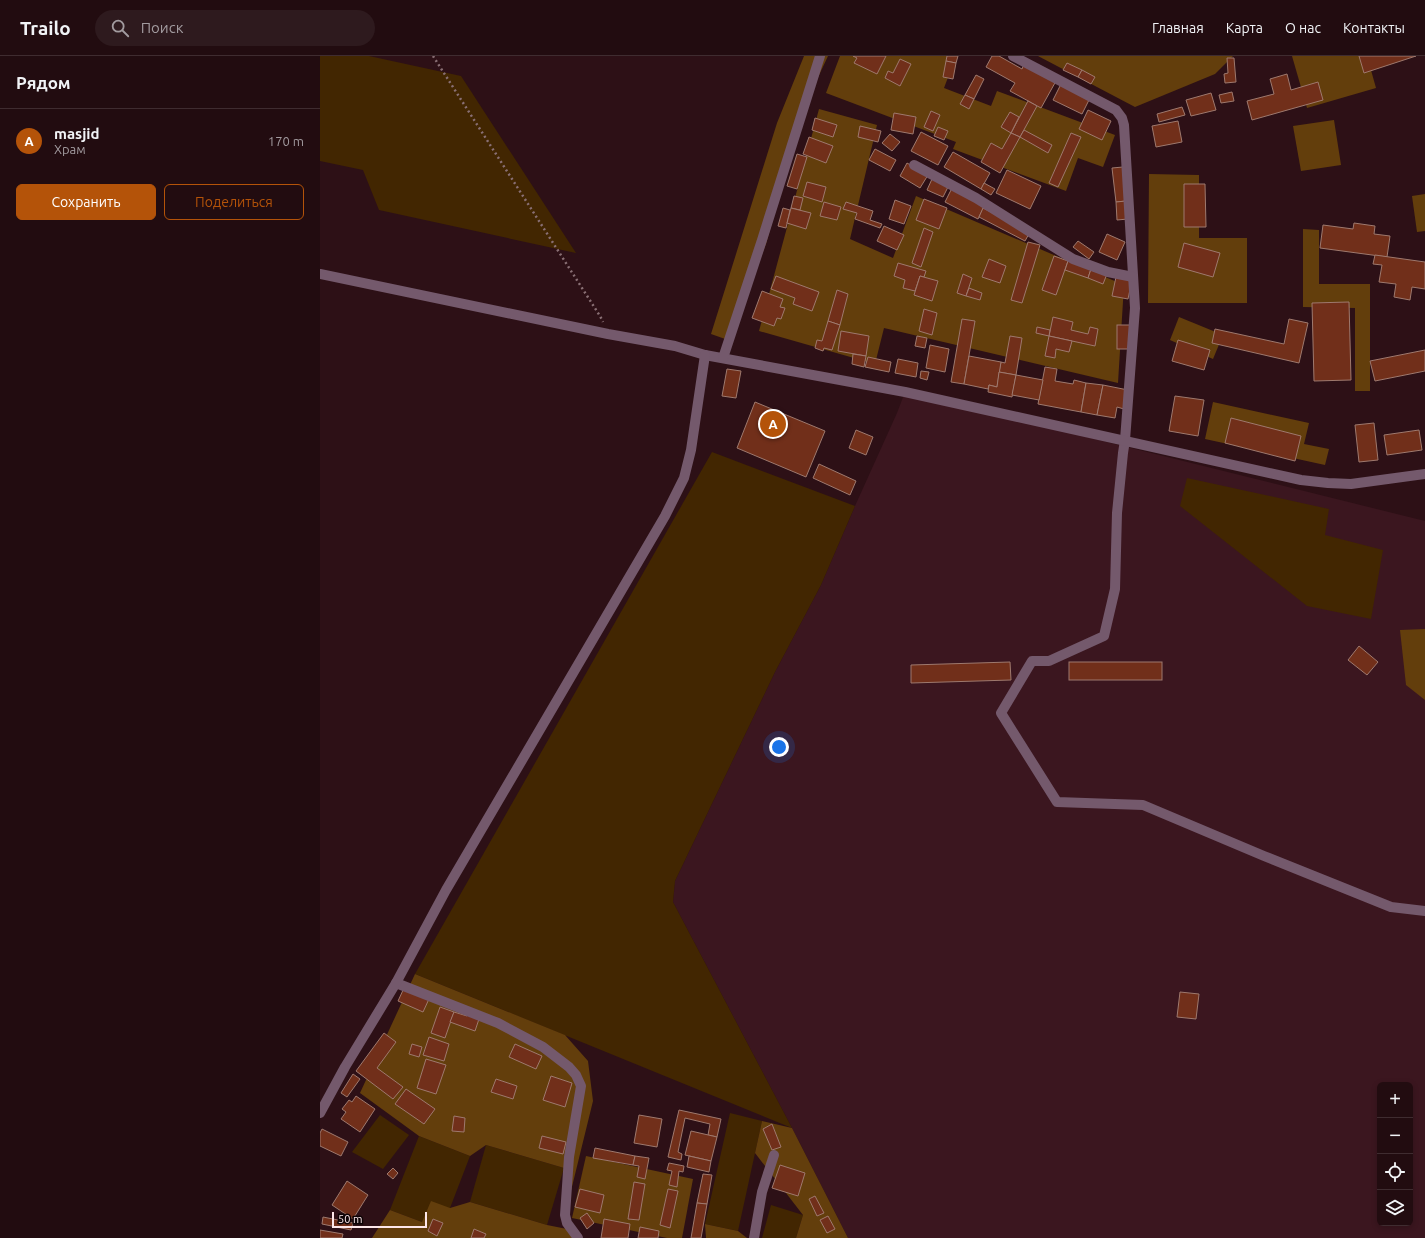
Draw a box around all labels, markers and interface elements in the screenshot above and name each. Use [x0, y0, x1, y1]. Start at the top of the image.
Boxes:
search box [95, 10, 375, 46]
text: Trailo [20, 17, 71, 39]
icon: search [109, 17, 131, 39]
text: Поиск [141, 19, 183, 36]
text: Главная [1152, 20, 1204, 36]
text: Карта [1226, 20, 1263, 36]
text: О нас [1285, 20, 1321, 36]
text: Контакты [1343, 20, 1405, 36]
text: Рядом [16, 73, 71, 92]
text: masjid [54, 125, 99, 142]
text: A [24, 134, 34, 148]
text: 170 m [268, 134, 304, 148]
text: Храм [54, 142, 86, 156]
button: Сохранить [16, 184, 156, 220]
button: Поделиться [164, 184, 304, 220]
pin: A [760, 409, 786, 439]
your location [769, 737, 789, 757]
map controls [1377, 1082, 1413, 1226]
button: + [1377, 1082, 1413, 1118]
button: − [1377, 1118, 1413, 1154]
button: locate [1377, 1154, 1413, 1190]
button: layers [1377, 1190, 1413, 1226]
scale bar [332, 1210, 427, 1229]
text: 50 m [338, 1213, 362, 1225]

